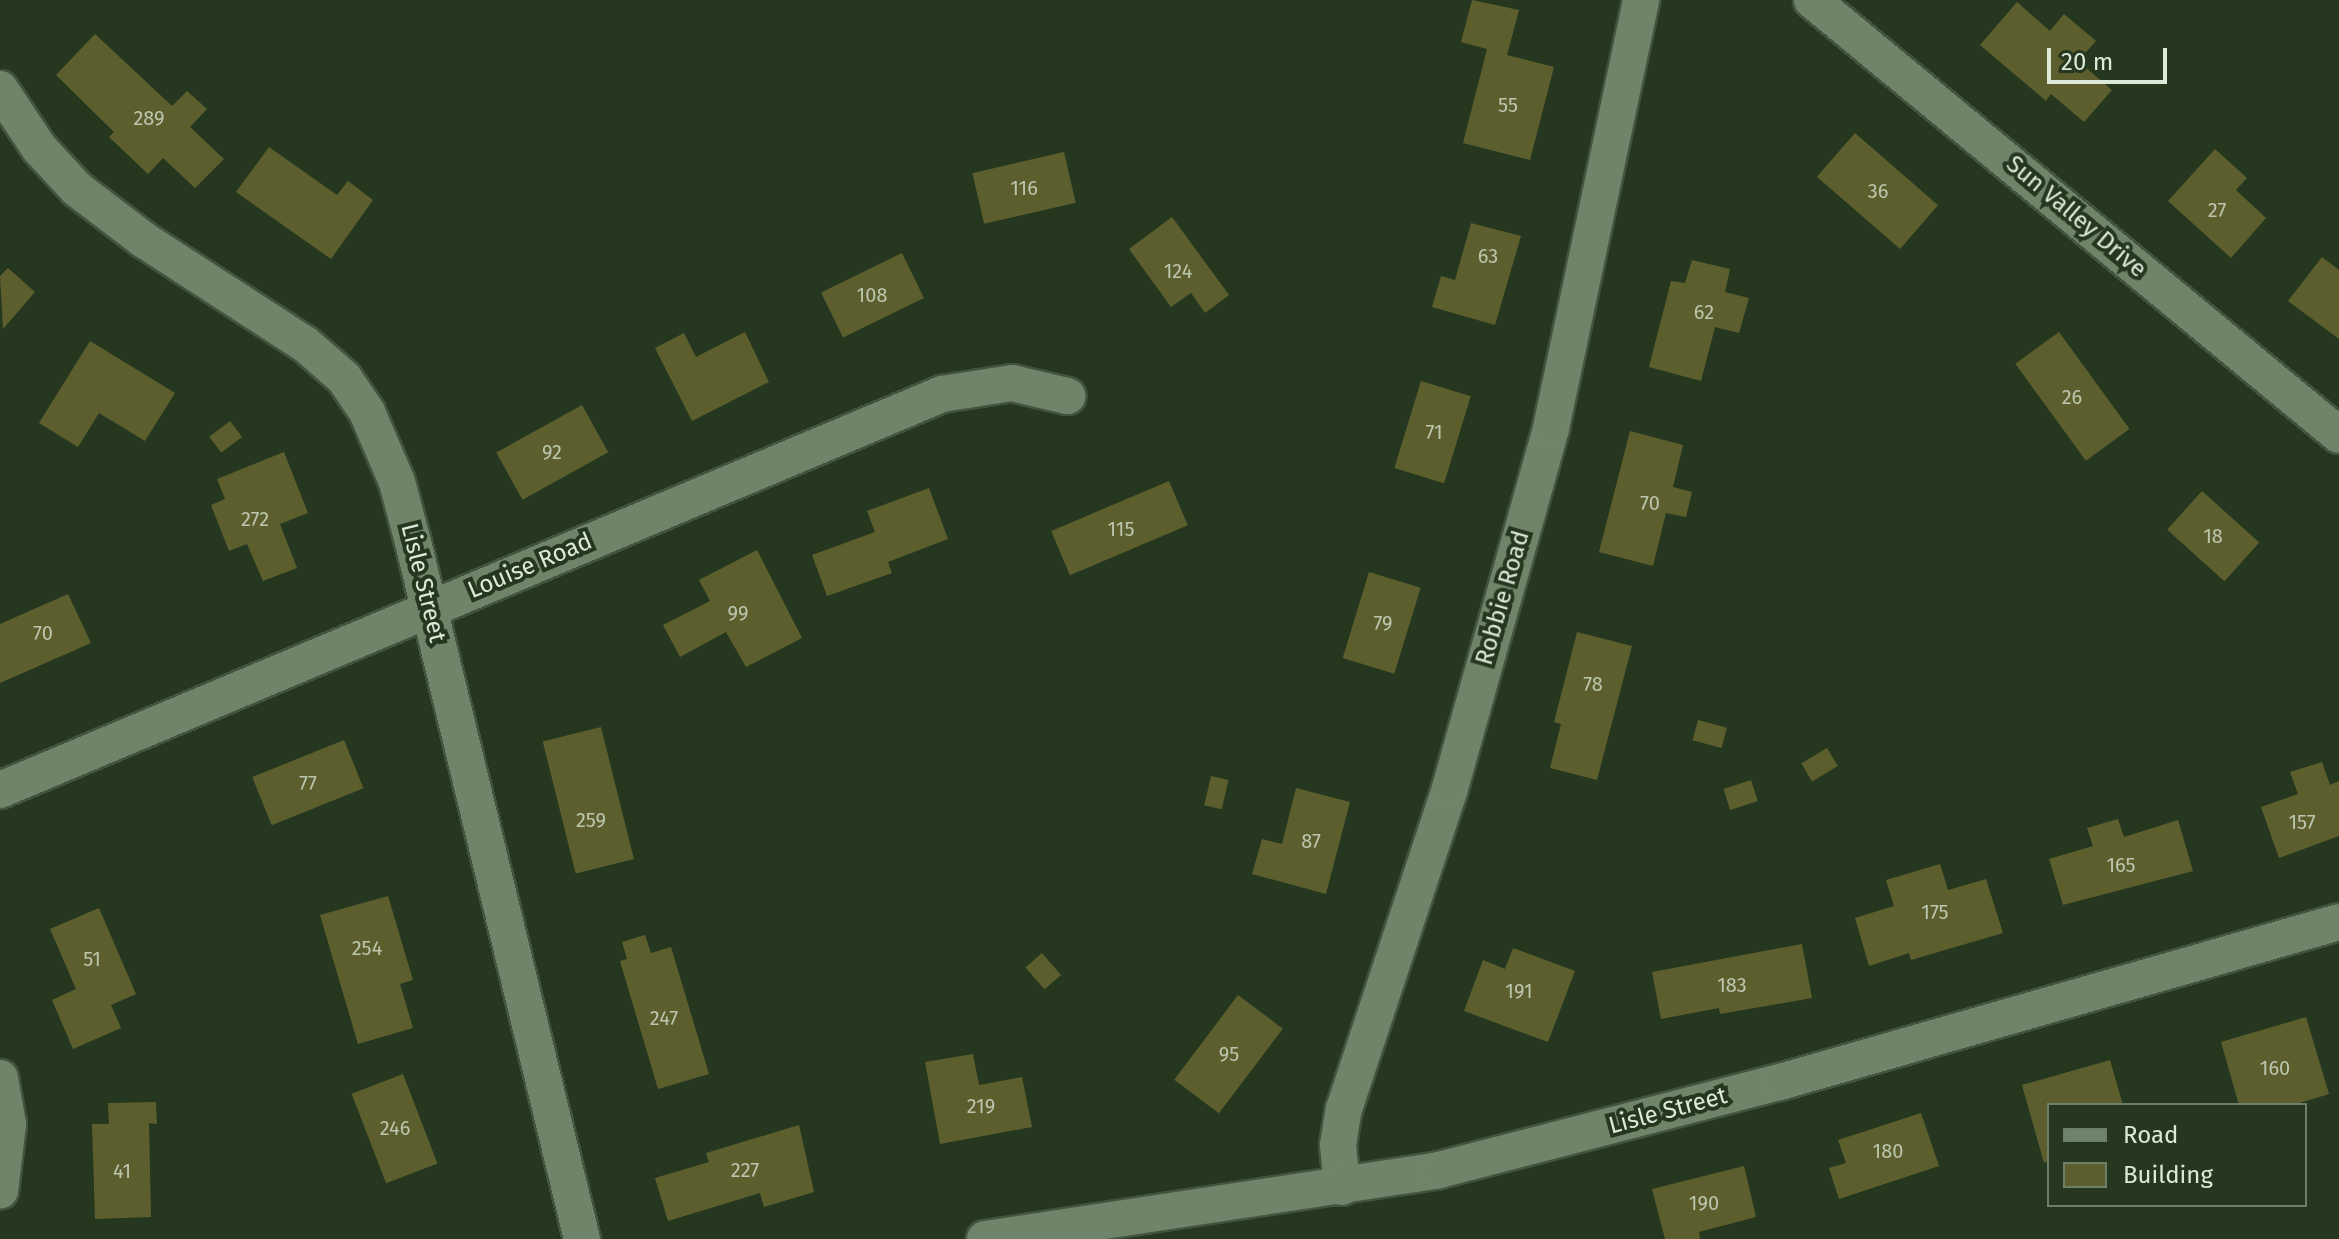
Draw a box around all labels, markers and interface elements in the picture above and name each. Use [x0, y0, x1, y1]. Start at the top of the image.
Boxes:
scale bar [2051, 32, 2171, 82]
text: 20 m [2061, 48, 2113, 76]
house number: 55 [1498, 93, 1518, 117]
house number: 289 [133, 106, 165, 130]
street label: Sun Valley Drive [2000, 150, 2152, 284]
house number: 116 [1010, 176, 1038, 200]
house number: 36 [1868, 179, 1888, 203]
house number: 27 [2208, 198, 2226, 222]
house number: 63 [1478, 244, 1498, 268]
house number: 124 [1164, 259, 1192, 283]
house number: 108 [857, 283, 887, 307]
house number: 62 [1694, 300, 1714, 324]
house number: 26 [2062, 385, 2082, 409]
house number: 71 [1425, 420, 1443, 444]
house number: 92 [542, 440, 562, 464]
house number: 70 [1640, 491, 1660, 515]
house number: 272 [241, 507, 269, 531]
house number: 115 [1107, 517, 1135, 541]
street label: Lisle Street [394, 521, 452, 645]
house number: 18 [2203, 524, 2223, 548]
street label: Louise Road [464, 527, 596, 605]
street label: Robbie Road [1470, 528, 1536, 668]
house number: 99 [728, 601, 748, 625]
house number: 79 [1373, 611, 1393, 635]
house number: 70 [33, 621, 53, 645]
house number: 78 [1583, 672, 1603, 696]
house number: 77 [299, 771, 317, 795]
house number: 259 [576, 808, 606, 832]
house number: 157 [2288, 810, 2316, 834]
house number: 87 [1301, 829, 1321, 853]
house number: 165 [2106, 853, 2136, 877]
house number: 175 [1921, 900, 1949, 924]
house number: 254 [352, 936, 382, 960]
house number: 51 [83, 947, 101, 971]
house number: 183 [1717, 973, 1747, 997]
house number: 191 [1505, 979, 1533, 1003]
house number: 247 [650, 1006, 678, 1030]
house number: 95 [1219, 1042, 1239, 1066]
house number: 160 [2260, 1056, 2290, 1080]
street label: Lisle Street [1606, 1081, 1730, 1141]
house number: 219 [967, 1094, 995, 1118]
legend [2047, 1103, 2307, 1207]
house number: 246 [380, 1116, 410, 1140]
text: Road [2123, 1121, 2178, 1149]
house number: 180 [1873, 1139, 1903, 1163]
house number: 227 [731, 1158, 759, 1182]
house number: 41 [113, 1159, 131, 1183]
text: Building [2123, 1161, 2213, 1189]
house number: 190 [1689, 1191, 1719, 1215]

